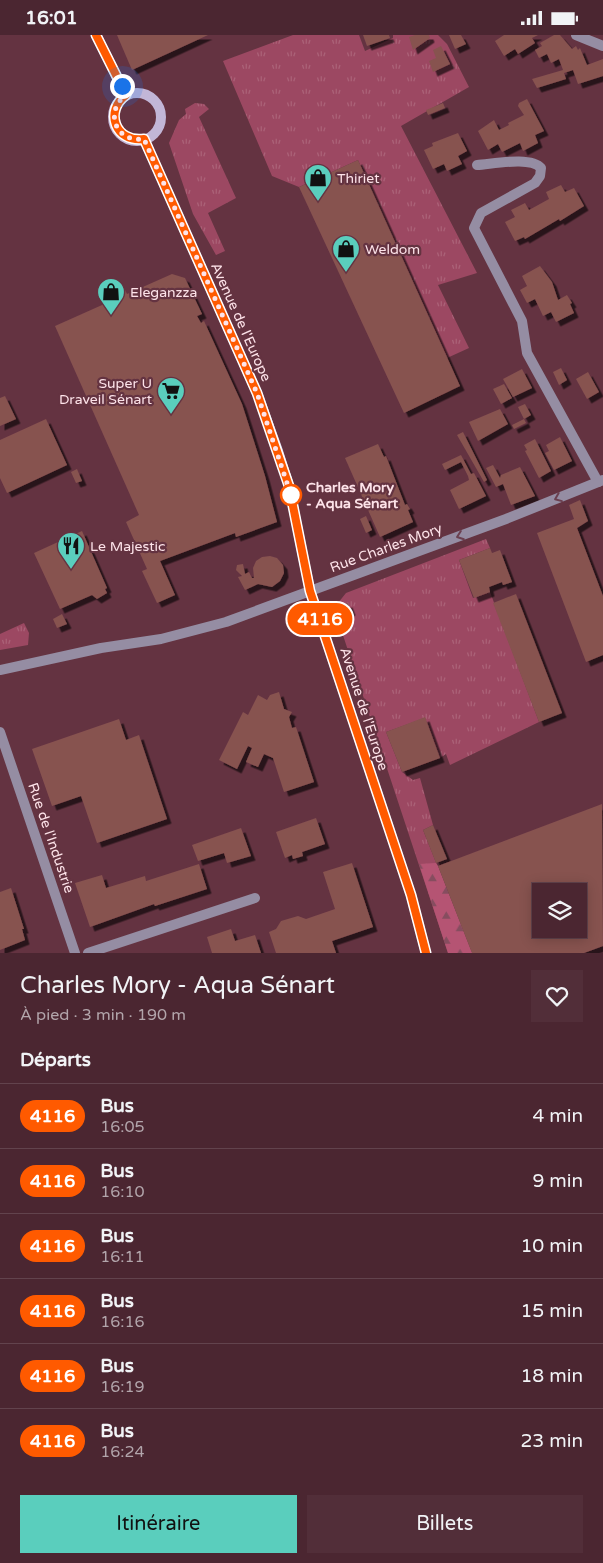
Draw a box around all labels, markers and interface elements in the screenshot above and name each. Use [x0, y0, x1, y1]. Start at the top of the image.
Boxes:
text: 16:01 [25, 7, 78, 29]
your location [110, 74, 135, 99]
shop icon: Thiriet [303, 163, 333, 202]
place label: Thiriet [337, 170, 380, 187]
shop icon: Weldom [331, 234, 361, 273]
place label: Weldom [365, 241, 420, 258]
street label: Avenue de l'Europe [207, 260, 275, 384]
shop icon: Eleganzza [96, 277, 126, 316]
place label: Eleganzza [130, 284, 197, 301]
place label: Super U Draveil Sénart [59, 375, 153, 408]
supermarket icon: Super U Draveil Sénart [156, 376, 186, 415]
place label: Charles Mory - Aqua Sénart [306, 479, 399, 512]
marker: Charles Mory - Aqua Sénart [280, 484, 302, 506]
one-way arrow [554, 492, 563, 502]
street label: Rue Charles Mory [328, 520, 445, 576]
one-way arrow [457, 530, 465, 540]
restaurant icon: Le Majestic [56, 531, 86, 570]
place label: Le Majestic [90, 538, 165, 555]
line badge: 4116 [285, 603, 355, 635]
text: 4116 [297, 608, 343, 630]
street label: Avenue de l'Europe [336, 645, 392, 773]
street label: Rue de l'Industrie [24, 781, 78, 895]
map controls [532, 883, 587, 938]
button: layers [532, 883, 587, 938]
button: heart [531, 970, 583, 1022]
text: Charles Mory - Aqua Sénart [20, 971, 335, 1000]
text: À pied · 3 min · 190 m [20, 1005, 186, 1025]
text: Départs [20, 1049, 91, 1071]
text: Bus [100, 1095, 134, 1117]
text: 4116 [30, 1105, 75, 1127]
text: 4 min [532, 1105, 583, 1127]
text: 16:05 [100, 1117, 145, 1137]
text: Bus [100, 1160, 134, 1182]
text: 4116 [30, 1170, 75, 1192]
text: 9 min [532, 1170, 583, 1192]
text: 16:10 [100, 1182, 145, 1202]
text: Bus [100, 1225, 134, 1247]
text: 4116 [30, 1235, 75, 1257]
text: 10 min [520, 1235, 583, 1257]
text: 16:11 [100, 1247, 145, 1267]
text: Bus [100, 1290, 134, 1312]
text: 4116 [30, 1300, 75, 1322]
text: 15 min [520, 1300, 583, 1322]
text: 16:16 [100, 1312, 145, 1332]
text: Bus [100, 1355, 134, 1377]
text: 4116 [30, 1365, 75, 1387]
text: 18 min [520, 1365, 583, 1387]
text: 16:19 [100, 1377, 145, 1397]
text: Bus [100, 1420, 134, 1442]
text: 4116 [30, 1430, 75, 1452]
text: 23 min [520, 1430, 583, 1452]
text: 16:24 [100, 1442, 145, 1462]
button: Itinéraire [20, 1495, 297, 1553]
button: Billets [307, 1495, 583, 1553]

